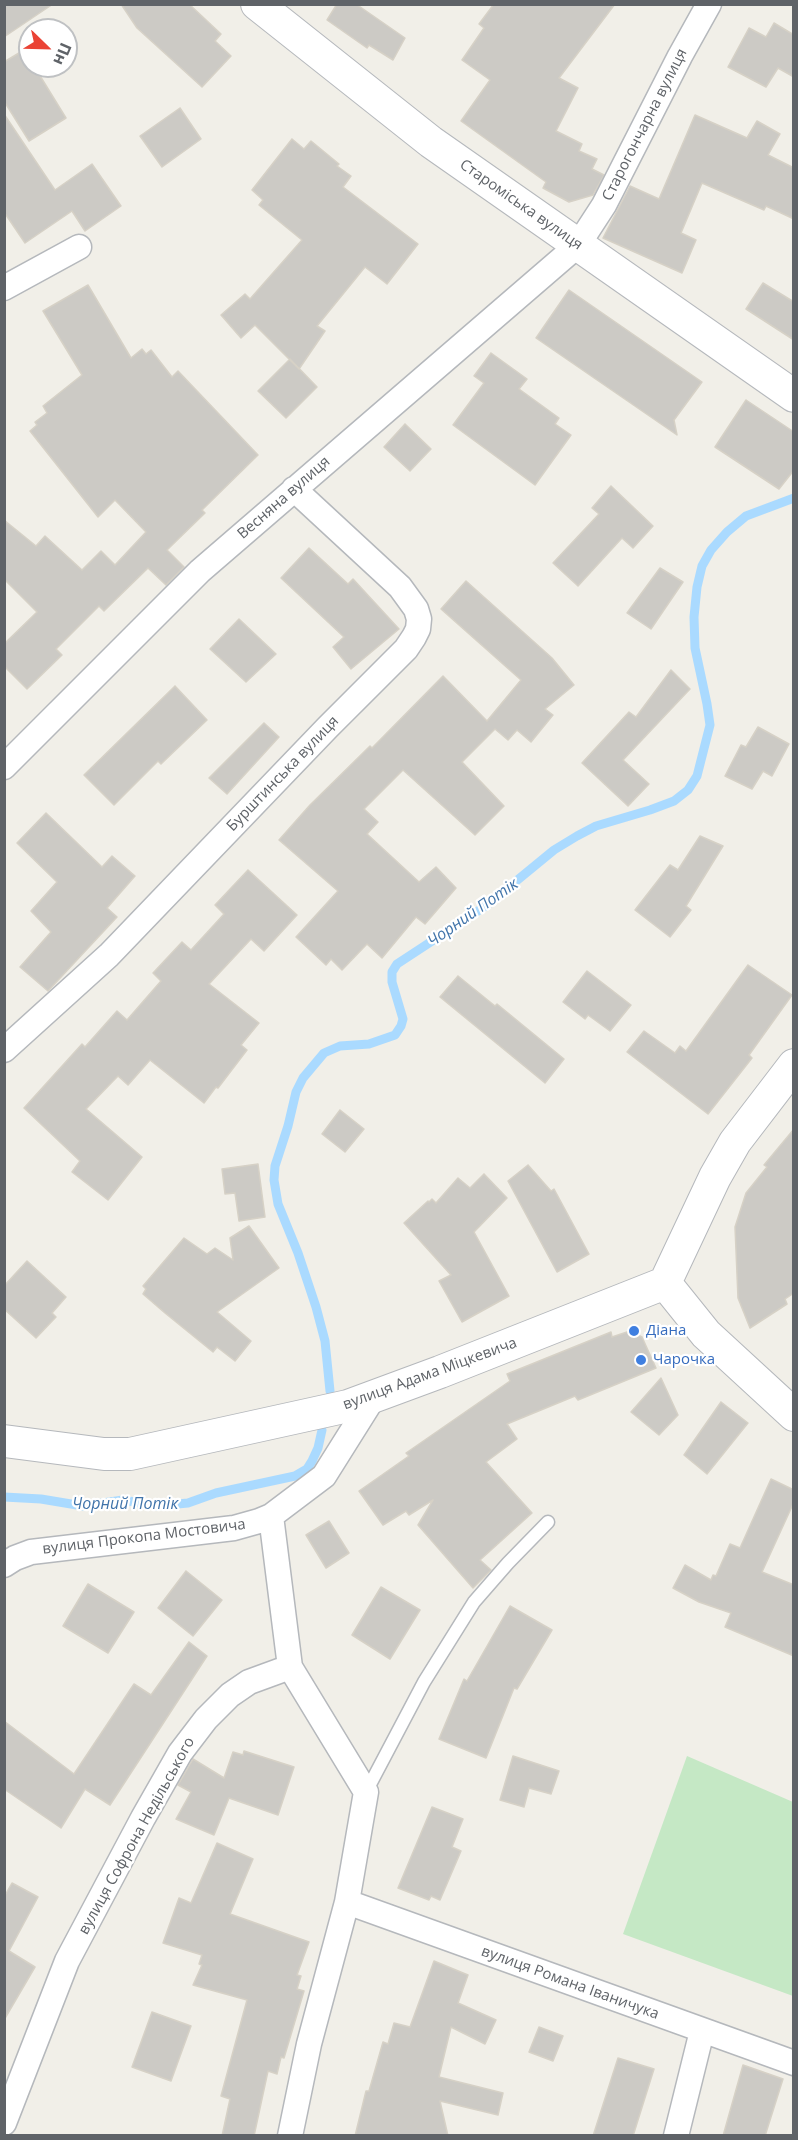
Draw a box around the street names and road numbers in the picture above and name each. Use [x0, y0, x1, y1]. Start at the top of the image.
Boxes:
street label: Старогончарна вулиця [599, 46, 691, 204]
street label: Староміська вулиця [456, 156, 586, 254]
street label: Весняна вулиця [234, 453, 334, 543]
street label: Бурштинська вулиця [223, 713, 343, 835]
street label: вулиця Адама Міцкевича [340, 1334, 520, 1414]
street label: вулиця Прокопа Мостовича [41, 1516, 247, 1558]
street label: вулиця Софрона Недільського [75, 1734, 199, 1938]
street label: вулиця Романа Іваничука [479, 1942, 661, 2024]

